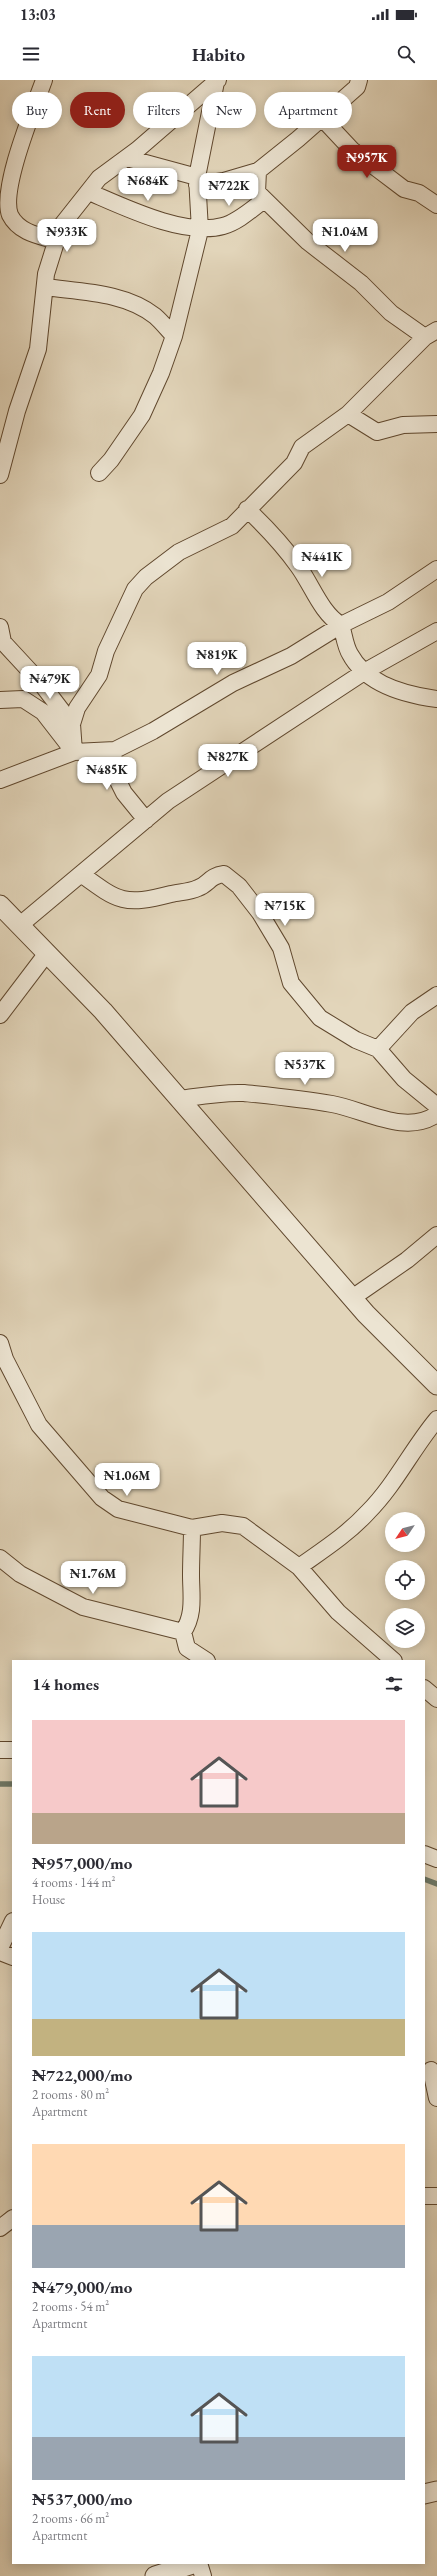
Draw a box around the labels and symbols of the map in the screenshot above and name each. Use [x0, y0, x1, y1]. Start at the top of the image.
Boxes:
pin: ₦957K [339, 145, 395, 179]
pin: ₦684K [120, 168, 176, 202]
pin: ₦722K [201, 173, 257, 207]
pin: ₦933K [39, 219, 95, 253]
pin: ₦1.04M [312, 219, 378, 253]
pin: ₦441K [294, 544, 350, 578]
pin: ₦819K [189, 642, 245, 676]
pin: ₦479K [22, 666, 78, 700]
pin: ₦827K [200, 744, 256, 778]
pin: ₦485K [79, 757, 135, 791]
pin: ₦715K [257, 893, 313, 927]
pin: ₦537K [277, 1052, 333, 1086]
pin: ₦1.06M [94, 1463, 160, 1497]
north arrow [385, 1512, 425, 1552]
pin: ₦1.76M [60, 1561, 126, 1595]

